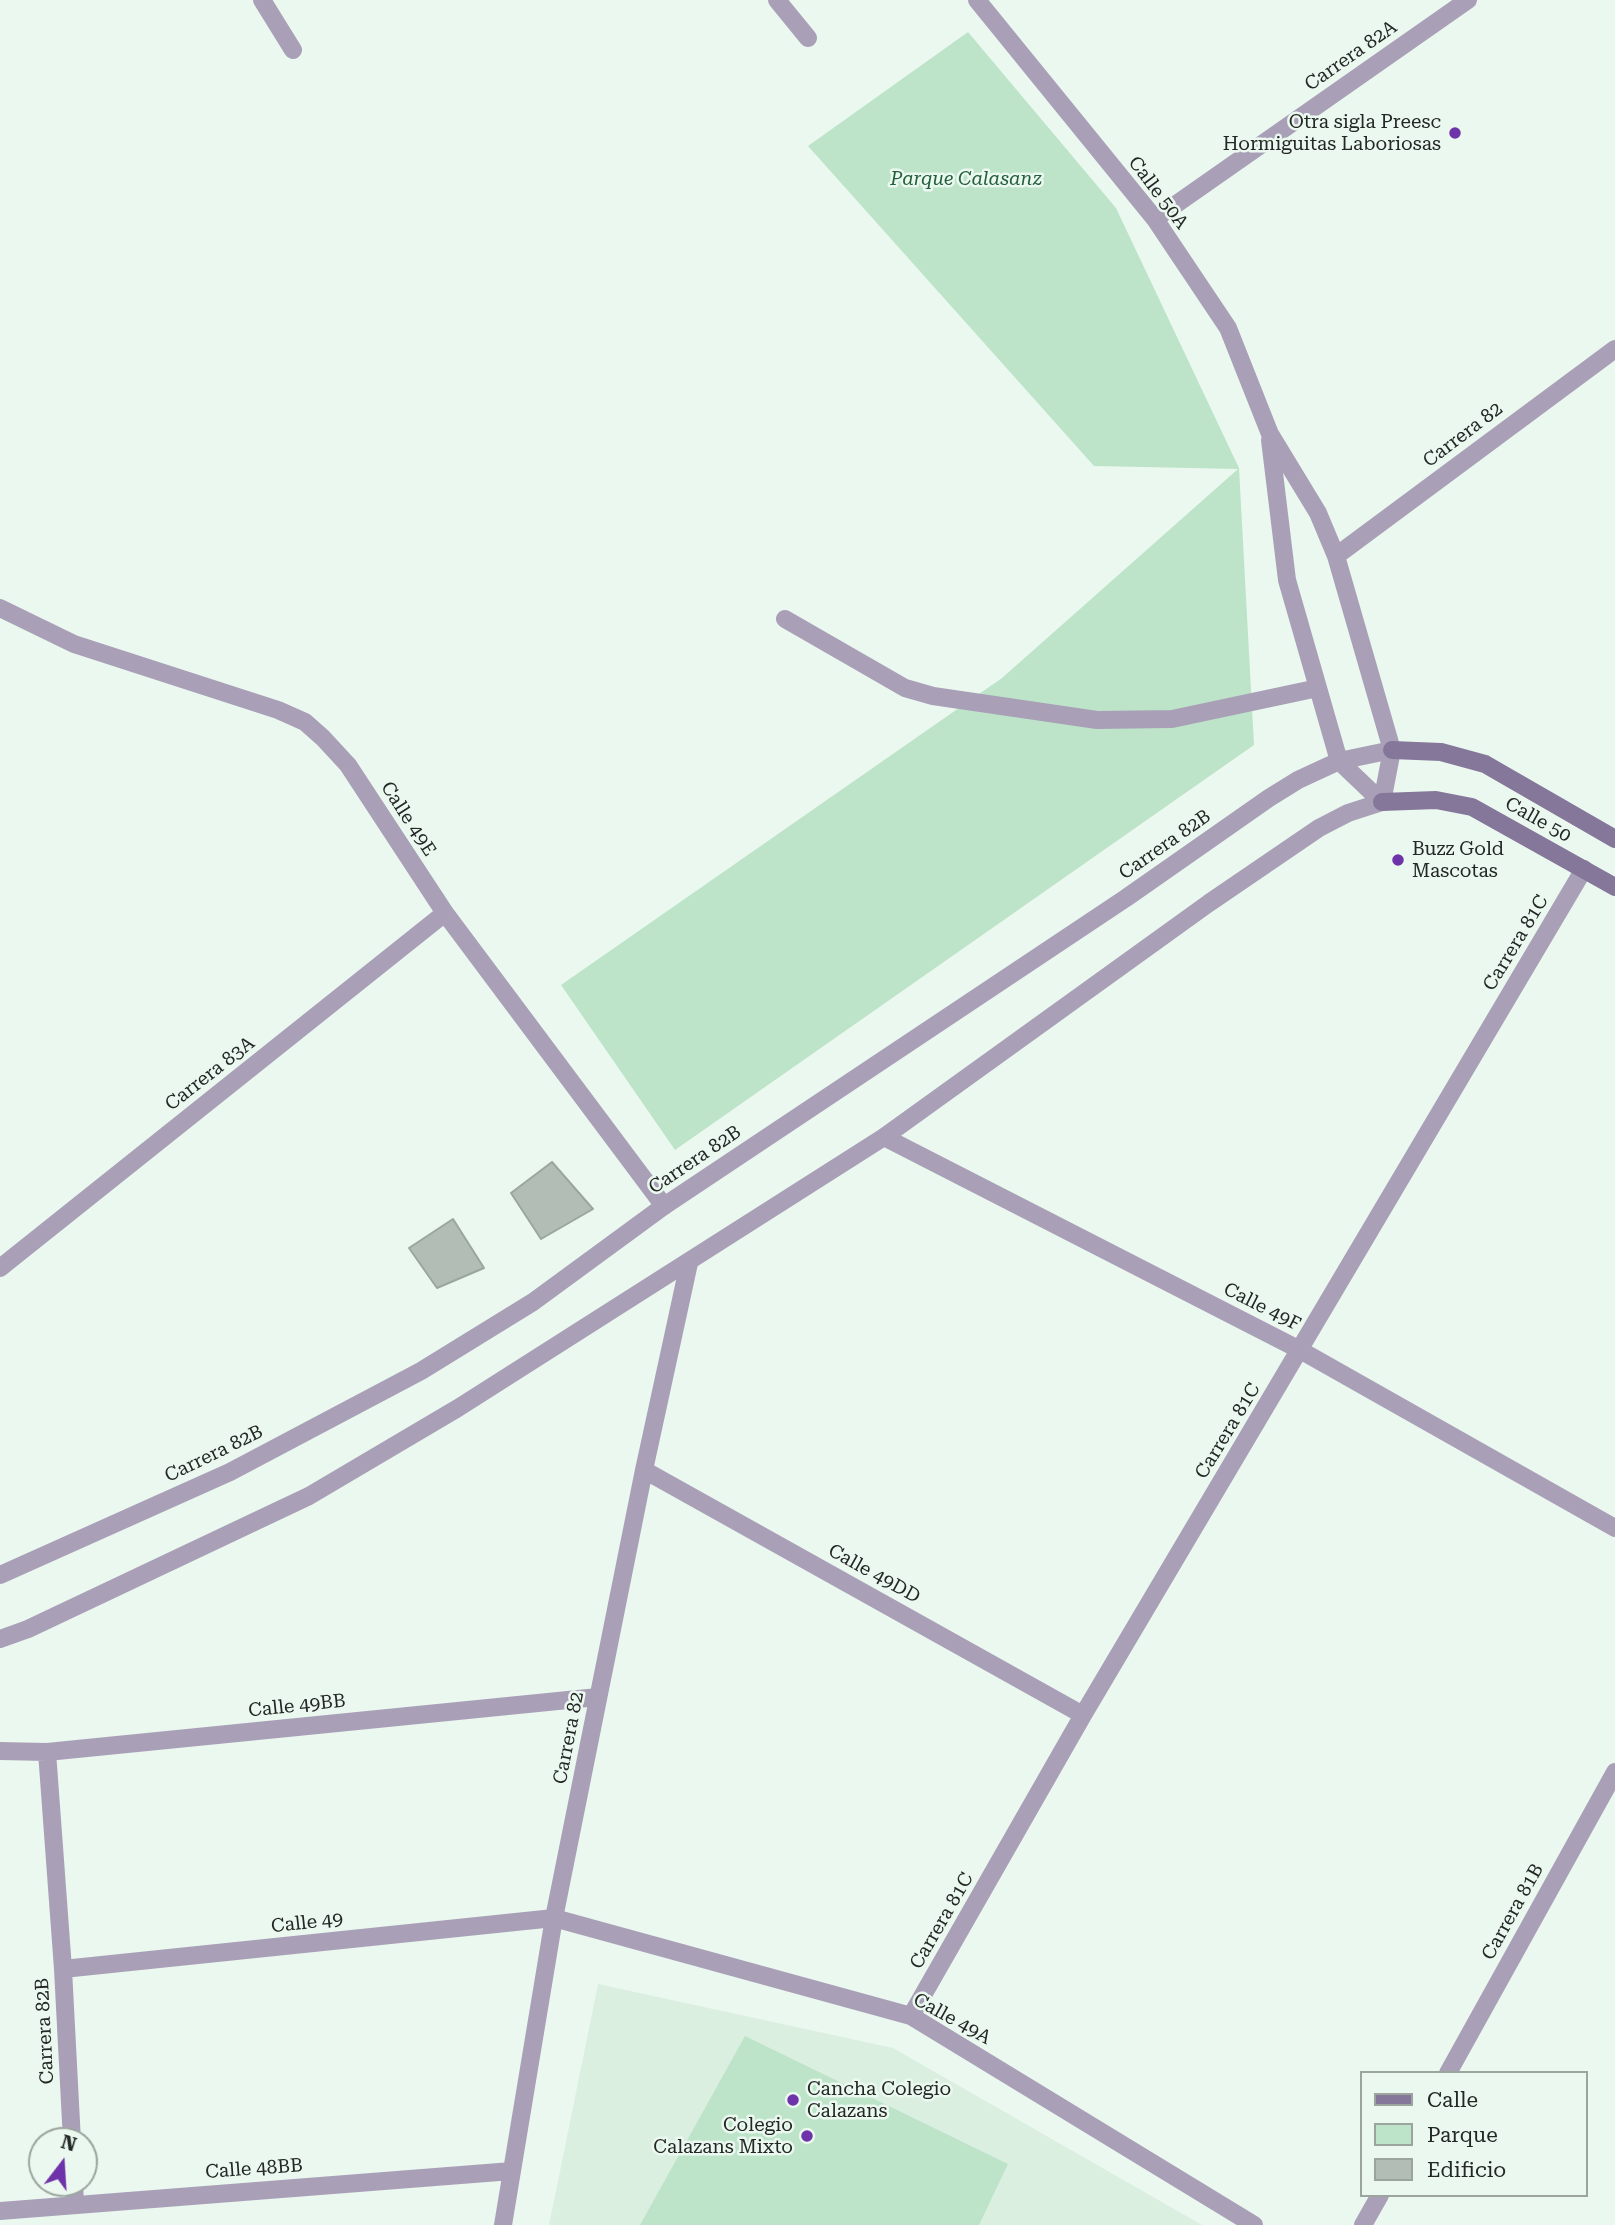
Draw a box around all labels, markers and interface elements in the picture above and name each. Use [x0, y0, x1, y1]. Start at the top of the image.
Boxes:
street label: Carrera 82A [1301, 16, 1401, 96]
place label: Otra sigla Preesc Hormiguitas Laboriosas [1223, 111, 1441, 155]
marker: Otra sigla Preesc Hormiguitas Laboriosas [1447, 125, 1463, 141]
street label: Calle 50A [1123, 152, 1193, 234]
park label: Parque Calasanz [890, 168, 1042, 190]
street label: Carrera 82 [1419, 398, 1507, 472]
street label: Calle 49E [375, 777, 441, 861]
street label: Calle 50 [1501, 793, 1575, 847]
street label: Carrera 82B [1115, 805, 1215, 885]
place label: Buzz Gold Mascotas [1412, 838, 1504, 882]
marker: Buzz Gold Mascotas [1390, 852, 1406, 868]
street label: Carrera 81C [1479, 891, 1553, 995]
street label: Carrera 83A [161, 1032, 259, 1116]
street label: Carrera 82B [644, 1121, 746, 1199]
street label: Calle 49F [1220, 1278, 1304, 1336]
street label: Carrera 81C [1191, 1379, 1265, 1483]
street label: Carrera 82B [161, 1420, 267, 1488]
street label: Calle 49DD [824, 1539, 924, 1609]
street label: Calle 49BB [247, 1690, 347, 1722]
street label: Carrera 82 [549, 1690, 589, 1786]
street label: Carrera 81B [1477, 1860, 1549, 1964]
street label: Carrera 81C [905, 1869, 979, 1973]
street label: Calle 49 [270, 1908, 344, 1938]
street label: Carrera 82B [31, 1977, 59, 2085]
street label: Calle 49A [909, 1988, 995, 2050]
legend [1360, 2071, 1587, 2197]
place label: Cancha Colegio Calazans [807, 2078, 951, 2122]
text: Calle [1427, 2088, 1478, 2112]
marker: Cancha Colegio Calazans [785, 2092, 801, 2108]
place label: Colegio Calazans Mixto [653, 2114, 793, 2158]
text: Parque [1427, 2123, 1498, 2147]
north arrow [28, 2127, 98, 2197]
marker: Colegio Calazans Mixto [799, 2128, 815, 2144]
text: N [58, 2130, 79, 2156]
street label: Calle 48BB [205, 2154, 303, 2184]
text: Edificio [1427, 2158, 1506, 2182]

